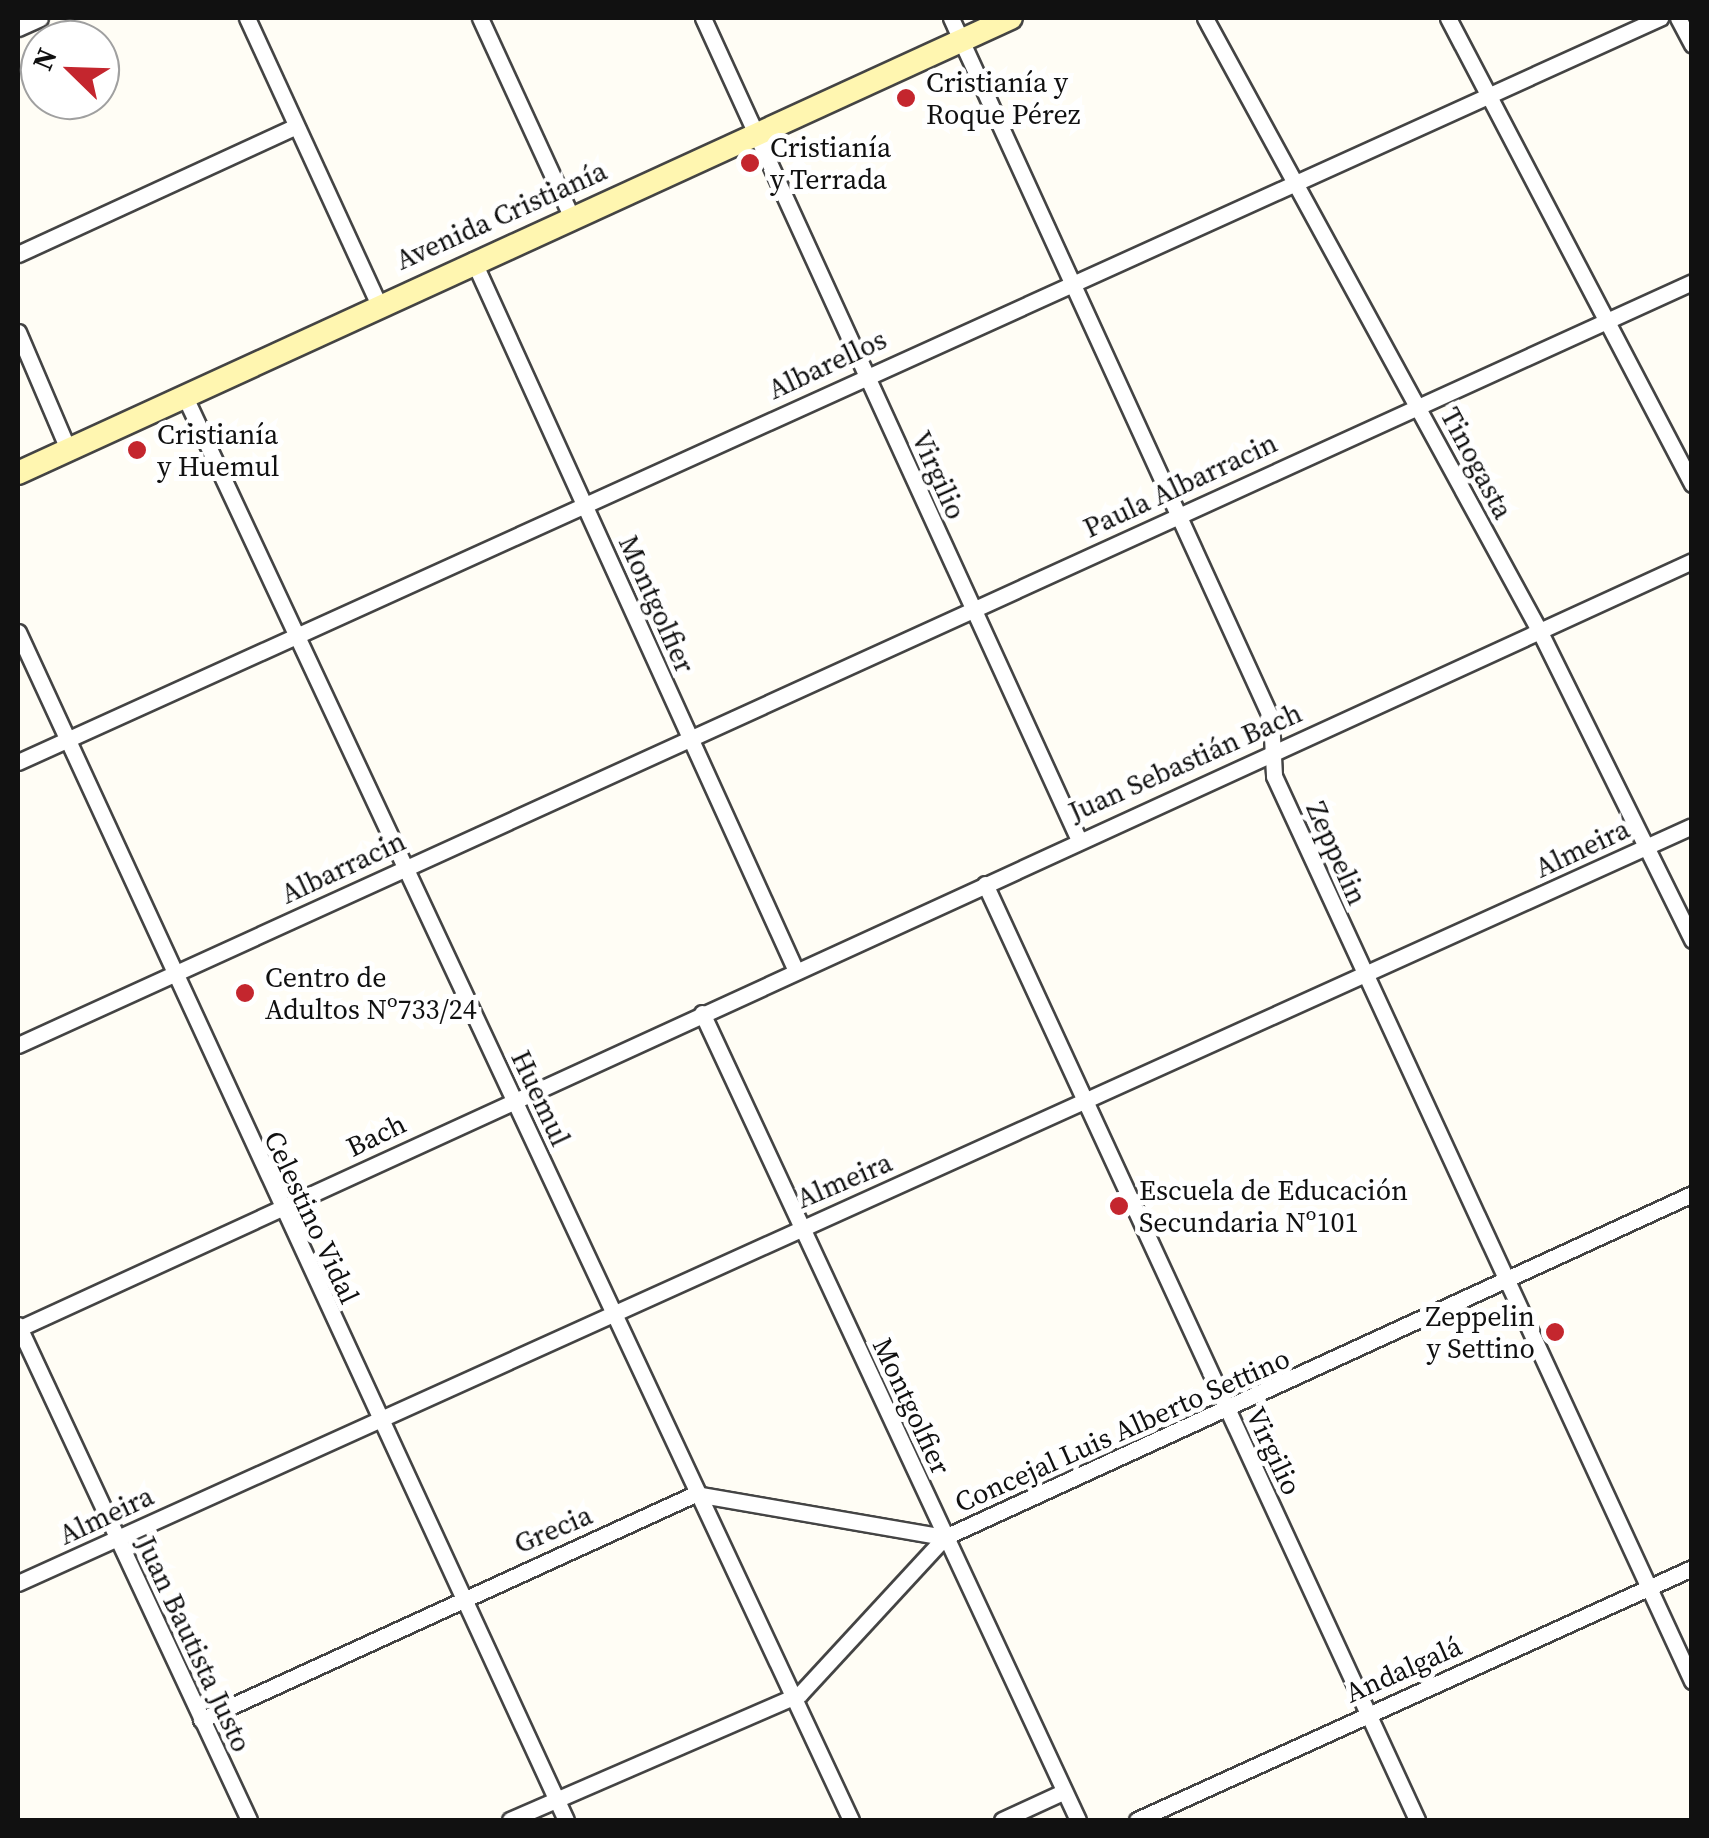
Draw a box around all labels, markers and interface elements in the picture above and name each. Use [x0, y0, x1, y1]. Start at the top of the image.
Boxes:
north arrow [20, 20, 120, 120]
text: N [23, 42, 66, 76]
place label: Cristianía y Roque Pérez [926, 65, 1081, 131]
marker: Cristianía y Roque Pérez [895, 87, 917, 109]
place label: Cristianía y Terrada [770, 130, 891, 196]
marker: Cristianía y Terrada [739, 152, 761, 174]
street label: Avenida Cristianía [390, 153, 612, 277]
street label: Albarellos [762, 322, 892, 406]
street label: Tinogasta [1434, 402, 1520, 524]
place label: Cristianía y Huemul [157, 417, 279, 483]
street label: Paula Albarracin [1078, 425, 1282, 545]
street label: Virgilio [905, 426, 973, 524]
marker: Cristianía y Huemul [126, 439, 148, 461]
street label: Montgolfier [612, 530, 702, 678]
street label: Juan Sebastián Bach [1063, 695, 1307, 829]
street label: Zeppelin [1299, 796, 1375, 910]
street label: Almeira [1529, 812, 1635, 884]
street label: Albarracin [275, 823, 411, 911]
place label: Centro de Adultos Nº733/24 [265, 960, 477, 1026]
marker: Centro de Adultos Nº733/24 [234, 982, 256, 1004]
street label: Huemul [504, 1045, 578, 1151]
street label: Bach [341, 1106, 411, 1164]
street label: Celestino Vidal [257, 1125, 367, 1309]
street label: Almeira [791, 1145, 897, 1215]
place label: Escuela de Educación Secundaria Nº101 [1139, 1173, 1408, 1239]
marker: Escuela de Educación Secundaria Nº101 [1108, 1195, 1130, 1217]
place label: Zeppelin y Settino [1426, 1299, 1535, 1365]
marker: Zeppelin y Settino [1544, 1321, 1566, 1343]
street label: Montgolfier [866, 1332, 958, 1480]
street label: Concejal Luis Alberto Settino [950, 1341, 1294, 1519]
street label: Virgilio [1239, 1402, 1309, 1500]
street label: Almeira [53, 1479, 159, 1551]
street label: Grecia [509, 1498, 597, 1560]
street label: Juan Bautista Justo [129, 1531, 259, 1757]
street label: Andalgalá [1340, 1628, 1466, 1710]

